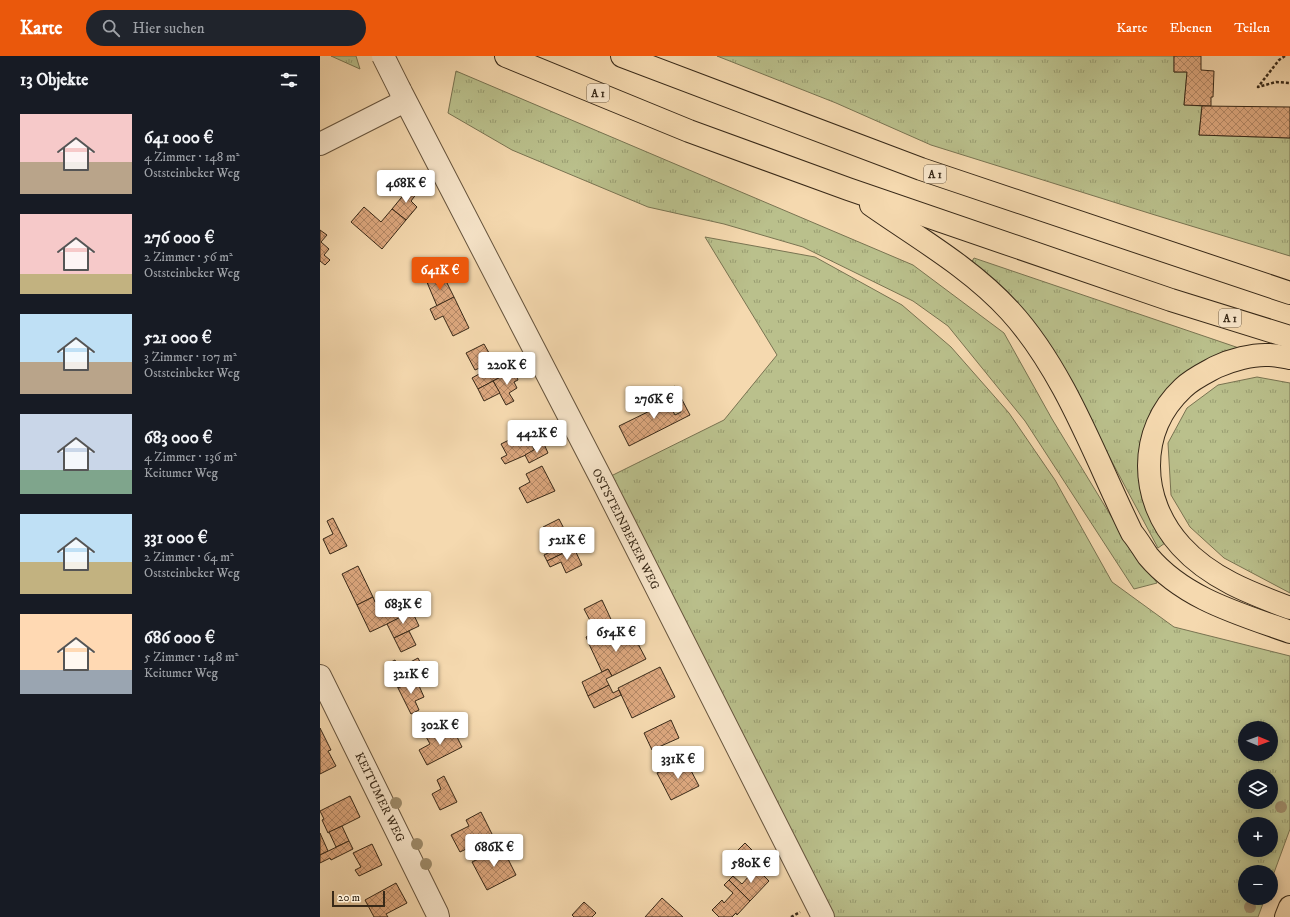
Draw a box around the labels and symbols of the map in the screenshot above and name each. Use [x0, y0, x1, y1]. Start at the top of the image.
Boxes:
road number: A 1 [587, 84, 609, 102]
road number: A 1 [924, 165, 946, 183]
pin: 468K € [373, 170, 439, 204]
pin: 641K € [407, 257, 473, 291]
road number: A 1 [1219, 309, 1241, 327]
pin: 220K € [474, 352, 540, 386]
pin: 276K € [621, 386, 687, 420]
pin: 442K € [504, 420, 570, 454]
street label: OSTSTEINBEKER WEG [588, 466, 663, 593]
pin: 521K € [534, 527, 600, 561]
pin: 683K € [370, 591, 436, 625]
pin: 654K € [583, 619, 649, 653]
pin: 321K € [378, 661, 444, 695]
pin: 302K € [407, 712, 473, 746]
north arrow [1238, 721, 1278, 761]
pin: 331K € [645, 746, 711, 780]
street label: KEITUMER WEG [351, 750, 408, 845]
pin: 686K € [461, 834, 527, 868]
pin: 580K € [718, 850, 784, 884]
scale bar [332, 889, 385, 908]

